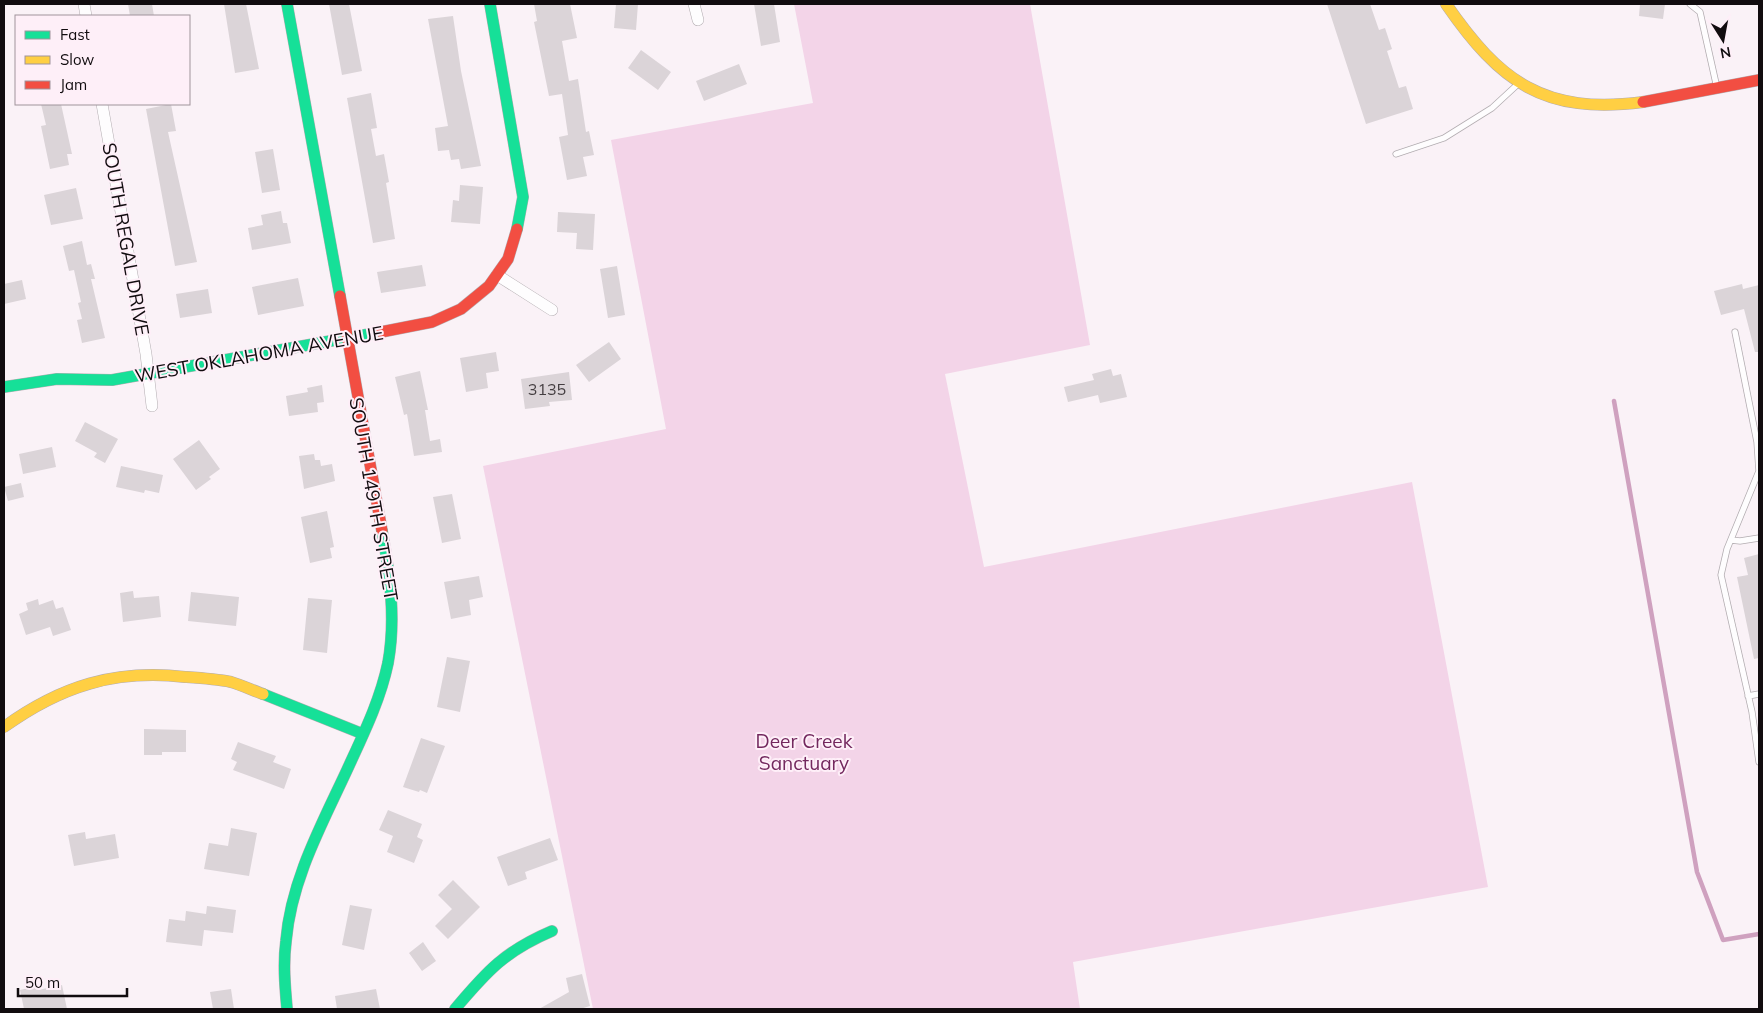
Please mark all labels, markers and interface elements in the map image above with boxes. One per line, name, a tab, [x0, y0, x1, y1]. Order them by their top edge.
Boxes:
legend	[15, 15, 190, 105]
north arrow	[1698, 15, 1748, 65]
text: Fast	[60, 25, 90, 44]
text: N	[1719, 43, 1732, 63]
text: Slow	[60, 50, 94, 69]
text: Jam	[60, 75, 87, 94]
street label: SOUTH REGAL DRIVE	[97, 141, 155, 337]
street label: WEST OKLAHOMA AVENUE	[133, 320, 385, 388]
house number: 3135	[528, 379, 566, 399]
street label: SOUTH 149TH STREET	[344, 395, 404, 603]
park label: Deer Creek Sanctuary	[756, 729, 853, 775]
scale bar	[18, 966, 126, 998]
text: 50 m	[25, 973, 60, 992]

